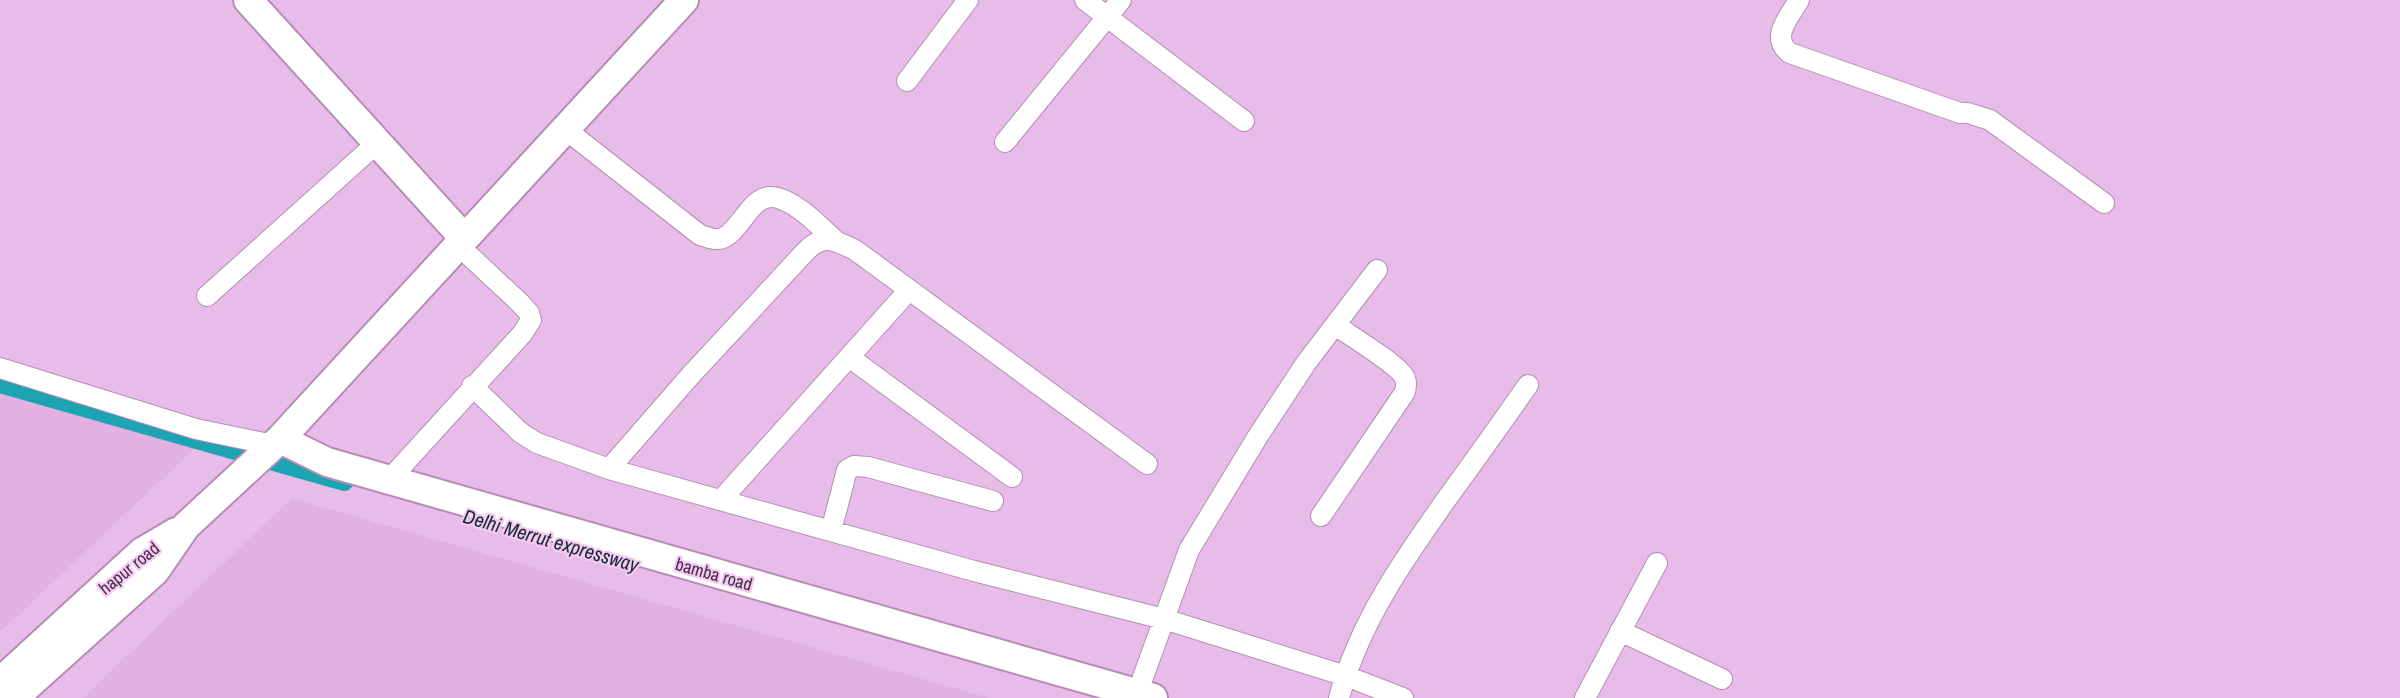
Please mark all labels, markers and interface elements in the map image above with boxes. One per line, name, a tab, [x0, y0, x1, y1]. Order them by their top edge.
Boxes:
water label: Delhi Merrut expressway	[460, 502, 643, 578]
street label: hapur road	[93, 536, 165, 600]
street label: bamba road	[673, 551, 755, 597]

